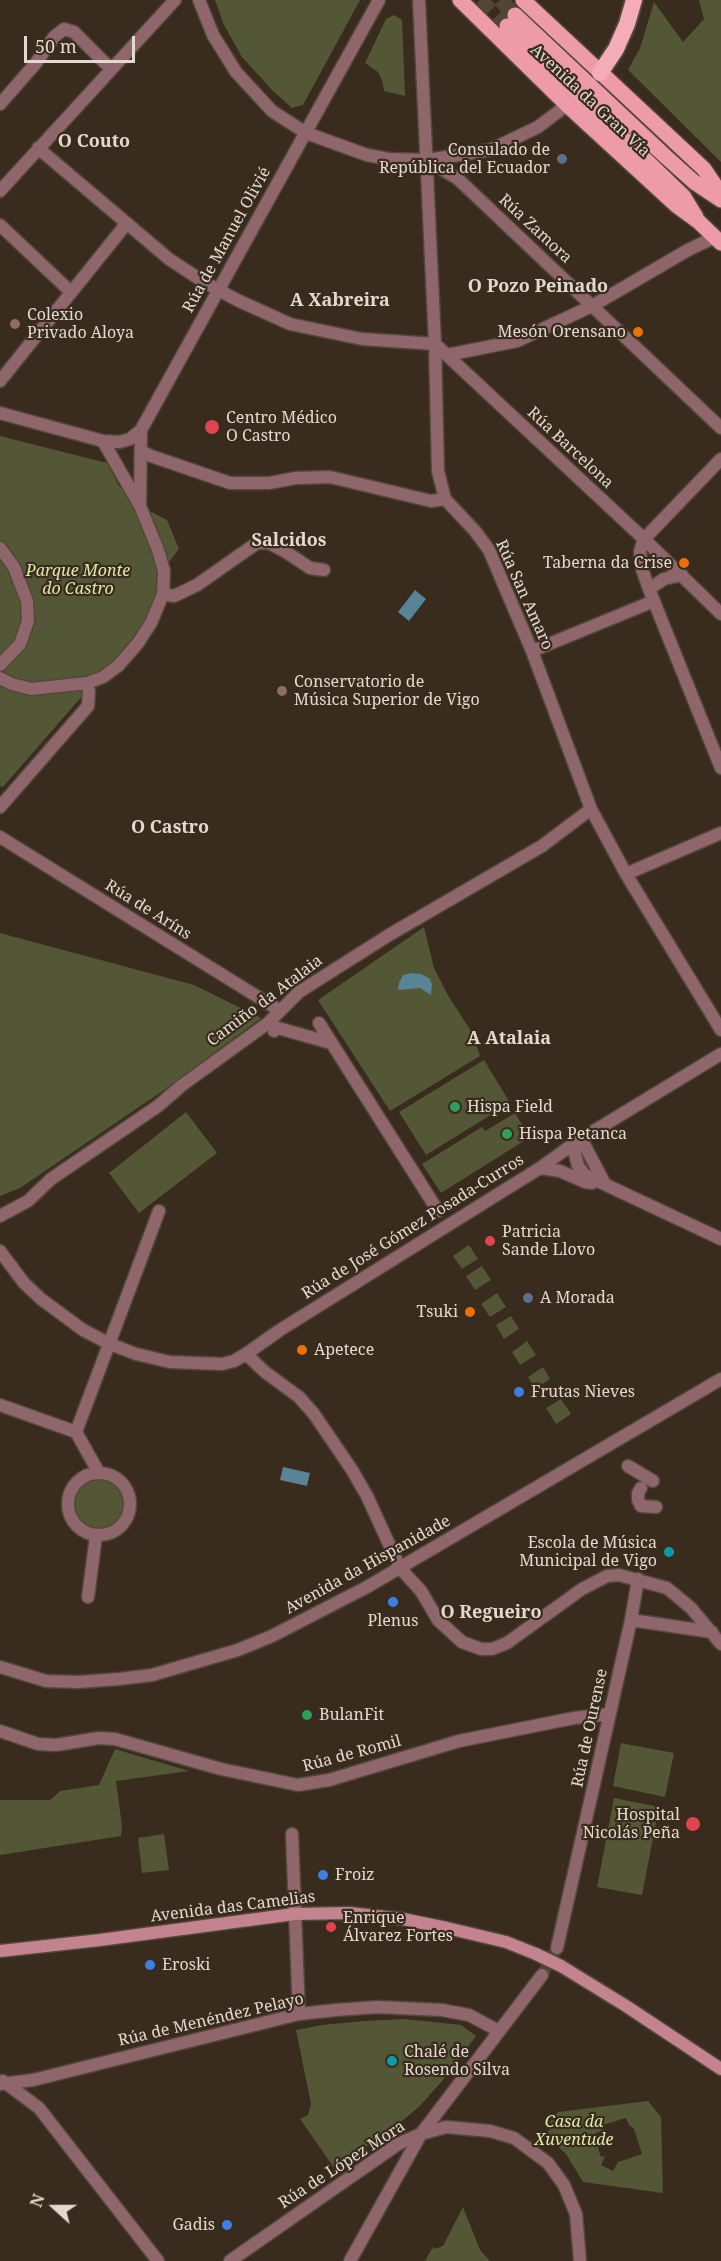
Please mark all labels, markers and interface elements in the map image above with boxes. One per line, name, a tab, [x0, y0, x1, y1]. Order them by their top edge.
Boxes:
scale bar	[27, 24, 138, 62]
text: 50 m	[35, 34, 77, 58]
street label: Avenida da Gran Vía	[526, 41, 654, 161]
district label: O Couto	[58, 131, 130, 153]
place label: Consulado de República del Ecuador	[379, 140, 550, 178]
marker: Consulado de República del Ecuador	[555, 152, 569, 166]
street label: Rúa de Manuel Olivié	[179, 164, 275, 316]
street label: Rúa Zamora	[494, 190, 576, 268]
district label: O Pozo Peinado	[468, 276, 608, 298]
district label: A Xabreira	[290, 290, 390, 312]
place label: Colexio Privado Aloya	[27, 305, 134, 343]
marker: Colexio Privado Aloya	[8, 317, 22, 331]
place label: Mesón Orensano	[497, 322, 626, 342]
marker: Mesón Orensano	[631, 325, 645, 339]
street label: Rúa Barcelona	[523, 403, 617, 493]
place label: Centro Médico O Castro	[226, 408, 337, 446]
marker: Centro Médico O Castro	[203, 418, 221, 436]
district label: Salcidos	[252, 530, 326, 552]
street label: Rúa San Amaro	[491, 537, 557, 653]
place label: Taberna da Crise	[543, 553, 672, 573]
marker: Taberna da Crise	[677, 556, 691, 570]
park label: Parque Monte do Castro	[26, 561, 130, 599]
place label: Conservatorio de Música Superior de Vigo	[294, 672, 480, 710]
marker: Conservatorio de Música Superior de Vigo	[275, 684, 289, 698]
district label: O Castro	[131, 817, 209, 839]
street label: Rúa de Aríns	[101, 876, 195, 944]
street label: Camiño da Atalaia	[203, 951, 327, 1051]
district label: A Atalaia	[467, 1028, 551, 1050]
place label: Hispa Field	[467, 1097, 553, 1117]
marker: Hispa Field	[448, 1100, 462, 1114]
place label: Hispa Petanca	[519, 1124, 627, 1144]
marker: Hispa Petanca	[500, 1127, 514, 1141]
street label: Rúa de José Gómez Posada-Curros	[298, 1150, 528, 1304]
place label: Patricia Sande Llovo	[502, 1222, 595, 1260]
marker: Patricia Sande Llovo	[483, 1234, 497, 1248]
place label: A Morada	[540, 1288, 615, 1308]
marker: A Morada	[521, 1291, 535, 1305]
place label: Tsuki	[416, 1302, 458, 1322]
marker: Tsuki	[463, 1305, 477, 1319]
place label: Apetece	[314, 1340, 374, 1360]
marker: Apetece	[295, 1343, 309, 1357]
place label: Frutas Nieves	[531, 1382, 635, 1402]
marker: Frutas Nieves	[512, 1385, 526, 1399]
street label: Avenida da Hispanidade	[282, 1511, 454, 1619]
place label: Escola de Música Municipal de Vigo	[519, 1533, 657, 1571]
marker: Escola de Música Municipal de Vigo	[662, 1545, 676, 1559]
marker: Plenus	[386, 1595, 400, 1609]
district label: O Regueiro	[440, 1602, 542, 1624]
place label: Plenus	[368, 1611, 418, 1631]
street label: Rúa de Ourense	[568, 1667, 612, 1789]
place label: BulanFit	[319, 1705, 384, 1725]
marker: BulanFit	[300, 1708, 314, 1722]
street label: Rúa de Romil	[301, 1732, 403, 1776]
place label: Hospital Nicolás Peña	[583, 1805, 680, 1843]
marker: Hospital Nicolás Peña	[684, 1815, 702, 1833]
place label: Froiz	[335, 1865, 375, 1885]
marker: Froiz	[316, 1868, 330, 1882]
street label: Avenida das Camelias	[150, 1887, 316, 1927]
place label: Enrique Álvarez Fortes	[343, 1908, 453, 1946]
marker: Enrique Álvarez Fortes	[324, 1920, 338, 1934]
place label: Eroski	[162, 1955, 210, 1975]
marker: Eroski	[143, 1958, 157, 1972]
street label: Rúa de Menéndez Pelayo	[116, 1989, 306, 2051]
place label: Chalé de Rosendo Silva	[404, 2042, 510, 2080]
marker: Chalé de Rosendo Silva	[385, 2054, 399, 2068]
park label: Casa da Xuventude	[535, 2112, 613, 2150]
street label: Rúa de López Mora	[275, 2117, 409, 2213]
north arrow	[24, 2177, 84, 2237]
text: N	[25, 2191, 50, 2210]
place label: Gadis	[172, 2215, 215, 2235]
marker: Gadis	[220, 2218, 234, 2232]

